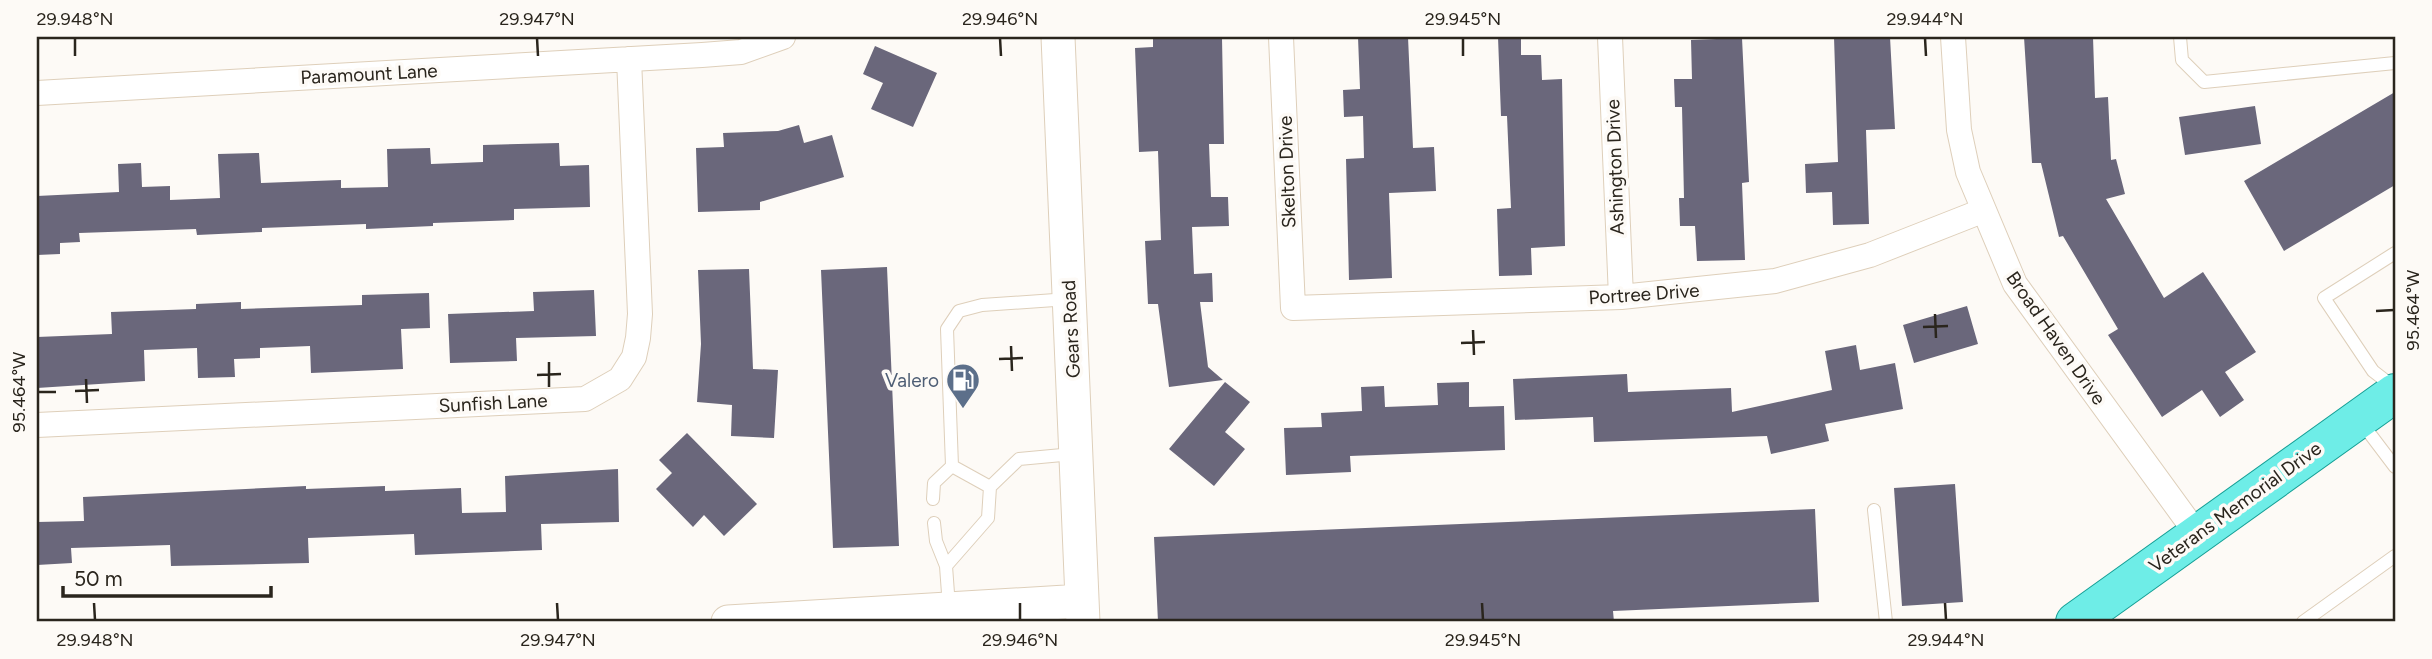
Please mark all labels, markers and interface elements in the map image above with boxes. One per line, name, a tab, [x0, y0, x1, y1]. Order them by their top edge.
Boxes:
text: 29.948°N	[37, 8, 114, 30]
text: 29.947°N	[499, 8, 575, 30]
text: 29.946°N	[962, 8, 1038, 30]
text: 29.945°N	[1425, 8, 1501, 30]
text: 29.944°N	[1886, 8, 1964, 30]
street label: Paramount Lane	[300, 59, 438, 89]
street label: Ashington Drive	[1601, 99, 1629, 235]
street label: Skelton Drive	[1274, 115, 1300, 229]
street label: Broad Haven Drive	[2001, 267, 2111, 409]
text: 95.464°W	[2402, 269, 2424, 350]
street label: Gears Road	[1057, 279, 1085, 379]
street label: Portree Drive	[1588, 279, 1700, 309]
text: 95.464°W	[8, 351, 30, 432]
fuel station icon: Valero	[944, 361, 982, 410]
place label: Valero	[885, 369, 939, 392]
street label: Sunfish Lane	[438, 389, 548, 417]
street label: Veterans Memorial Drive	[2144, 437, 2326, 577]
scale bar	[63, 554, 271, 598]
text: 50 m	[74, 566, 123, 591]
text: 29.948°N	[57, 629, 134, 651]
text: 29.947°N	[520, 629, 596, 651]
text: 29.946°N	[982, 629, 1058, 651]
text: 29.945°N	[1445, 629, 1521, 651]
text: 29.944°N	[1907, 629, 1985, 651]

